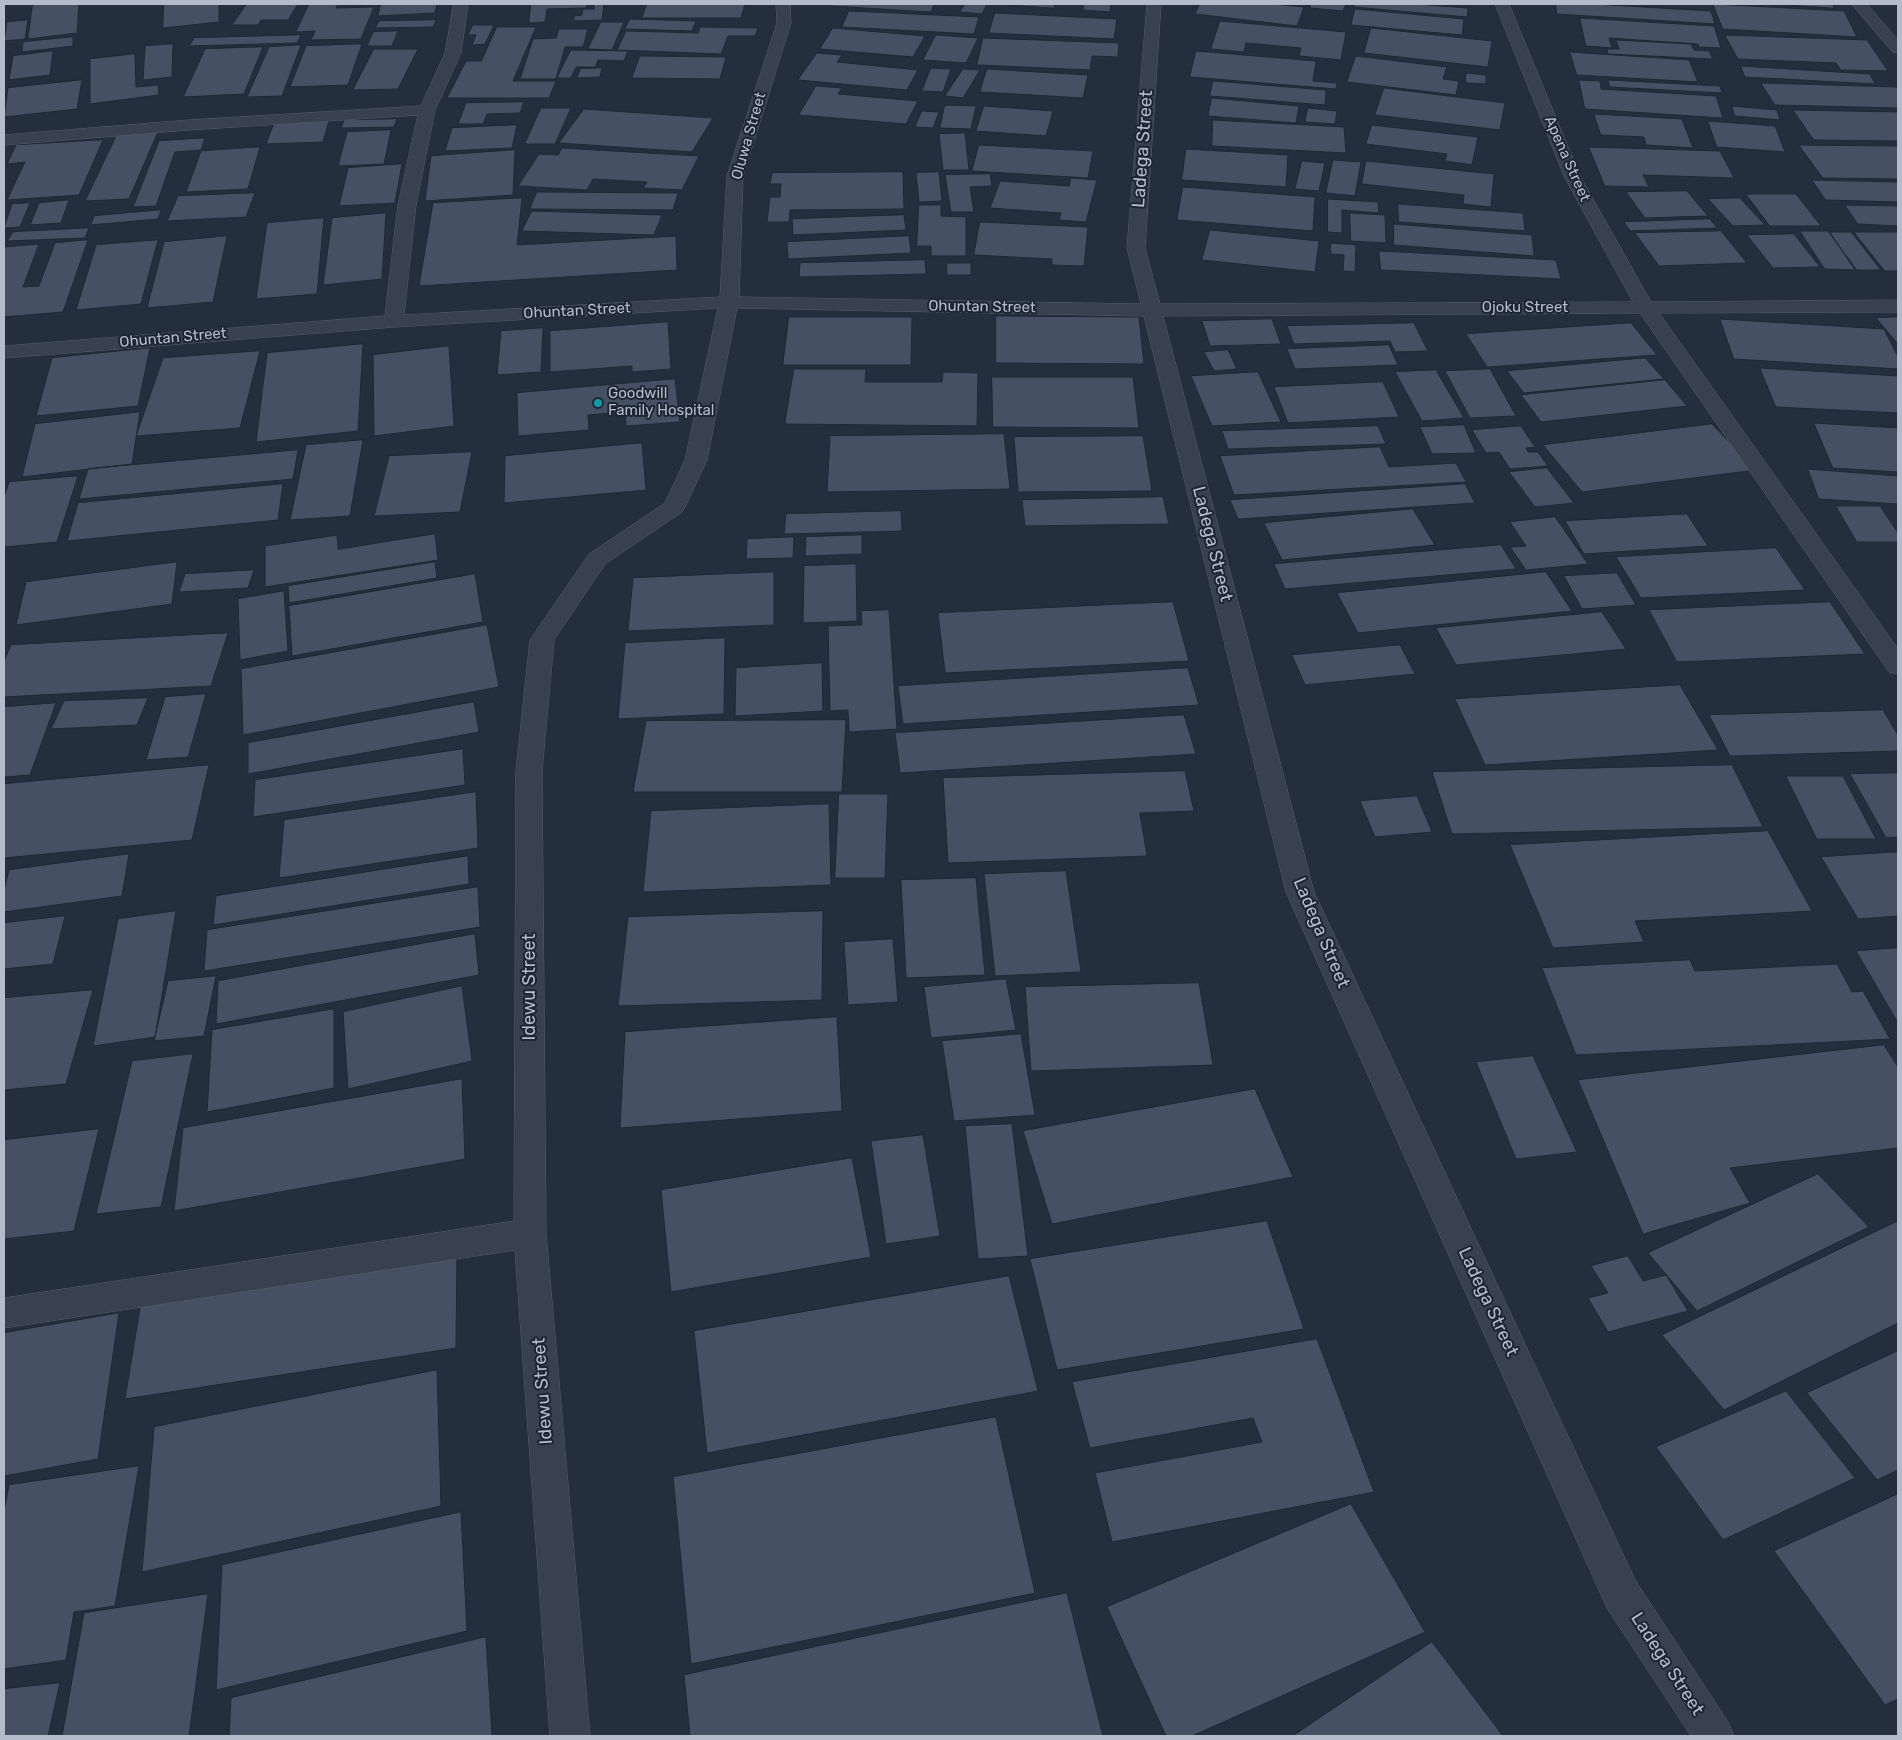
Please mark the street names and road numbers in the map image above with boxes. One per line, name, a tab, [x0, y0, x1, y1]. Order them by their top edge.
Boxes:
street label: Ladega Street	[1128, 89, 1158, 209]
street label: Oluwa Street	[728, 90, 770, 182]
street label: Apena Street	[1540, 113, 1594, 205]
street label: Ohuntan Street	[928, 297, 1036, 317]
street label: Ohuntan Street	[523, 299, 631, 323]
street label: Ojoku Street	[1482, 299, 1568, 317]
street label: Ohuntan Street	[119, 324, 227, 352]
street label: Ladega Street	[1187, 484, 1237, 604]
street label: Ladega Street	[1288, 874, 1354, 992]
street label: Idewu Street	[519, 933, 541, 1041]
street label: Ladega Street	[1453, 1244, 1523, 1360]
street label: Idewu Street	[528, 1337, 558, 1445]
street label: Ladega Street	[1626, 1609, 1708, 1719]

